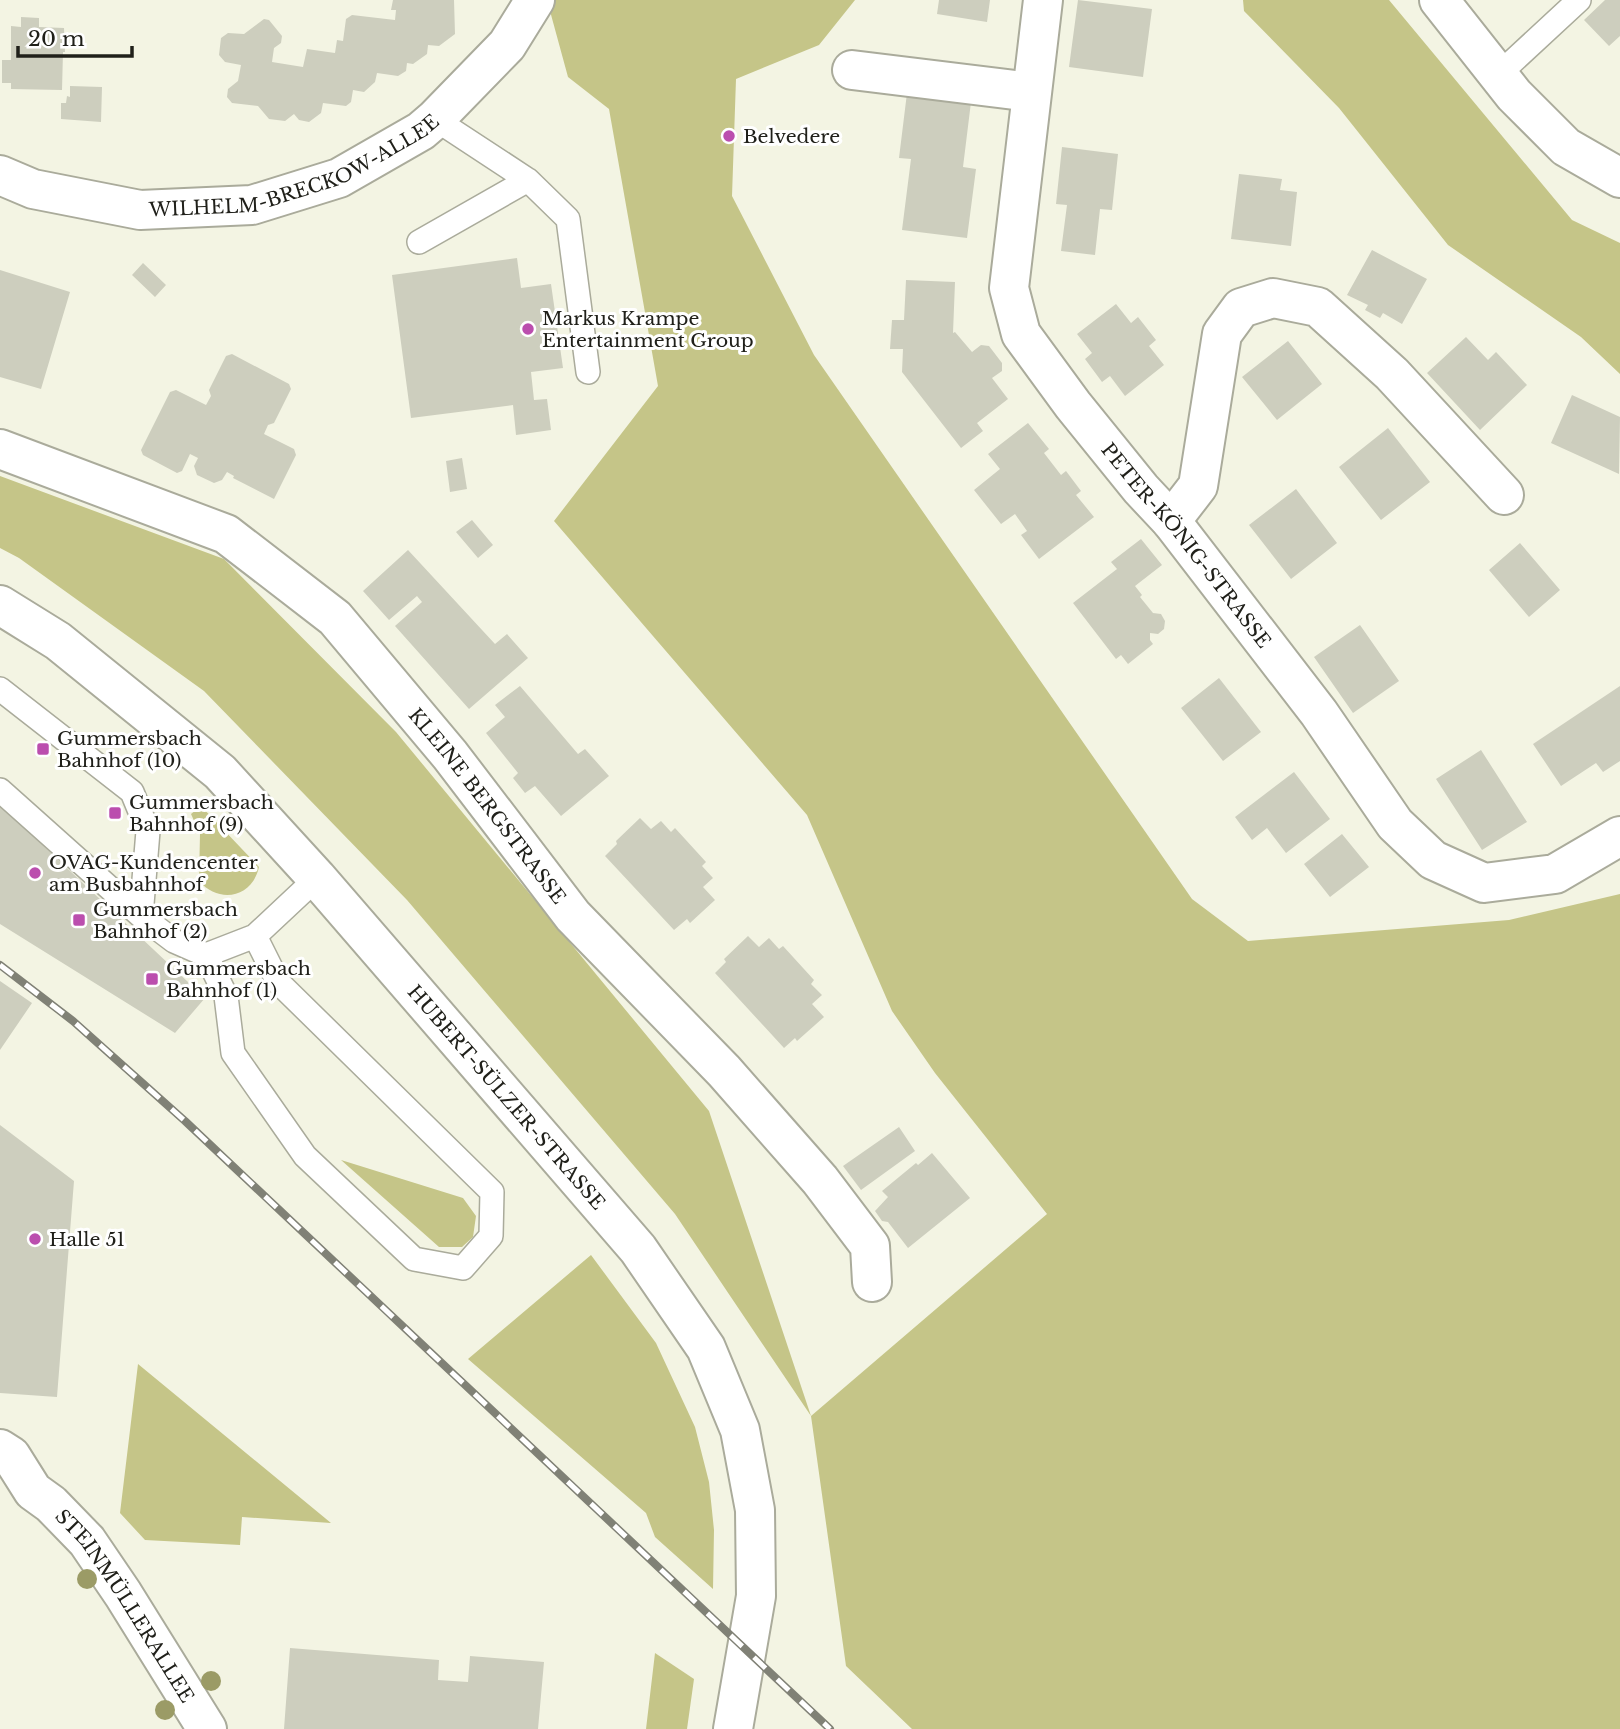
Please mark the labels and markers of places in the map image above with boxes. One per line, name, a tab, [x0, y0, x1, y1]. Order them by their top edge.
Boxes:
place label: Belvedere	[743, 125, 840, 148]
marker: Belvedere	[721, 128, 737, 144]
place label: Markus Krampe Entertainment Group	[542, 307, 754, 352]
marker: Markus Krampe Entertainment Group	[520, 321, 536, 337]
place label: Gummersbach Bahnhof (10)	[57, 727, 202, 772]
marker: Gummersbach Bahnhof (10)	[35, 741, 51, 757]
place label: Gummersbach Bahnhof (9)	[129, 791, 274, 836]
marker: Gummersbach Bahnhof (9)	[107, 805, 123, 821]
place label: OVAG-Kundencenter am Busbahnhof	[49, 851, 258, 896]
marker: OVAG-Kundencenter am Busbahnhof	[27, 865, 43, 881]
place label: Gummersbach Bahnhof (2)	[93, 898, 238, 943]
marker: Gummersbach Bahnhof (2)	[71, 912, 87, 928]
place label: Gummersbach Bahnhof (1)	[166, 957, 311, 1002]
marker: Gummersbach Bahnhof (1)	[144, 971, 160, 987]
place label: Halle 51	[49, 1228, 125, 1251]
marker: Halle 51	[27, 1231, 43, 1247]

